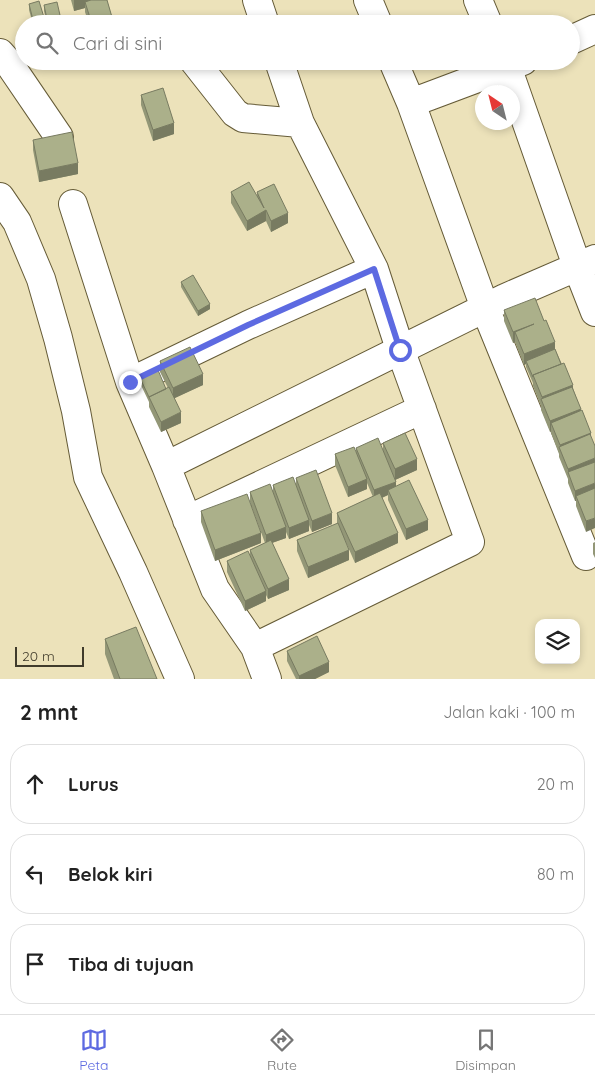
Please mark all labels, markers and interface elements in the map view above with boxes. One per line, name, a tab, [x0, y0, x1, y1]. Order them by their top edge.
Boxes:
search box	[15, 15, 580, 70]
icon: search	[33, 29, 61, 57]
text: Cari di sini	[73, 31, 162, 55]
north arrow	[475, 85, 520, 130]
route start	[389, 339, 412, 362]
route end	[119, 371, 142, 394]
map controls	[535, 619, 580, 664]
button: layers	[535, 619, 580, 664]
scale bar	[15, 644, 84, 667]
text: 20 m	[22, 647, 55, 665]
text: 2 mnt	[20, 699, 78, 725]
text: Jalan kaki · 100 m	[443, 702, 575, 722]
icon: ahead	[21, 770, 49, 798]
text: Lurus	[68, 772, 118, 796]
text: 20 m	[537, 774, 574, 794]
icon: left	[21, 860, 49, 888]
text: Belok kiri	[68, 862, 153, 886]
text: 80 m	[537, 864, 574, 884]
icon: arrive	[21, 950, 49, 978]
text: Tiba di tujuan	[68, 952, 194, 976]
tab: Peta	[79, 1026, 109, 1074]
tab: Rute	[267, 1026, 297, 1074]
tab: Disimpan	[455, 1026, 516, 1074]

